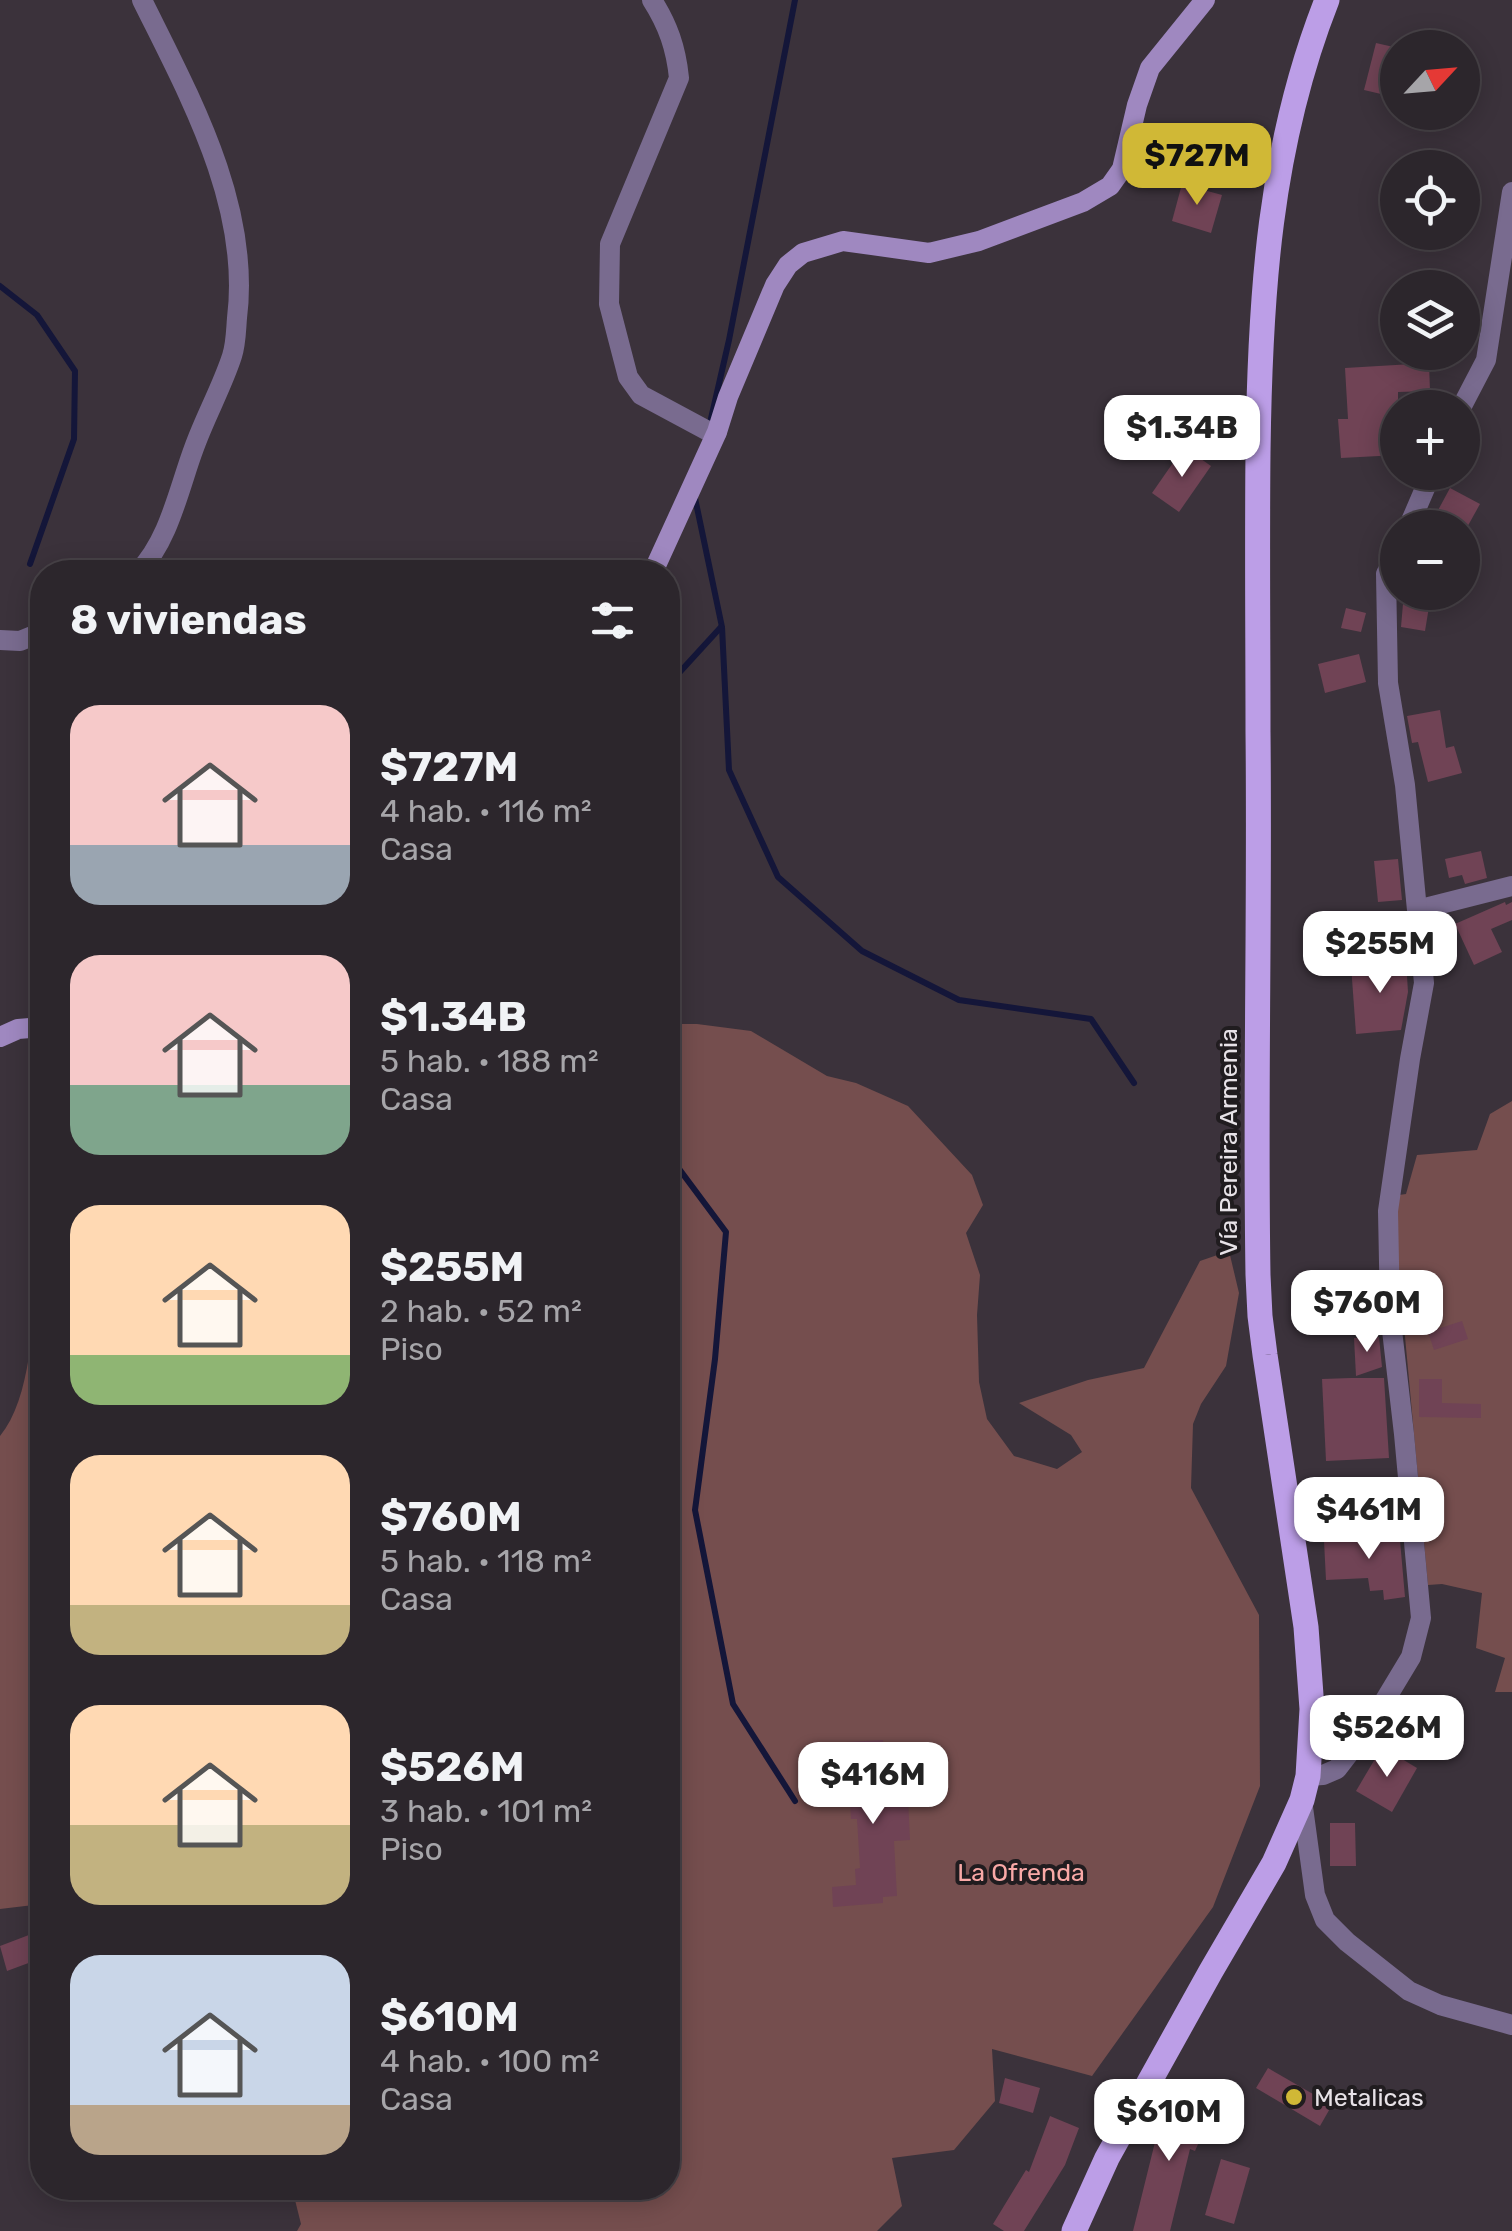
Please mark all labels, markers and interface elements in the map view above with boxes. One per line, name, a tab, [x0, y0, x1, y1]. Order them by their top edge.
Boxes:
north arrow	[1380, 30, 1480, 130]
map controls	[1380, 30, 1480, 610]
pin: $727M	[1127, 123, 1267, 208]
text: $727M	[1144, 136, 1250, 174]
button: locate	[1380, 150, 1480, 250]
button: layers	[1380, 270, 1480, 370]
button: +	[1380, 390, 1480, 490]
pin: $1.34B	[1101, 395, 1263, 480]
text: $1.34B	[1126, 408, 1238, 446]
button: −	[1380, 510, 1480, 610]
icon: filters	[585, 593, 640, 648]
text: 8 viviendas	[70, 595, 307, 645]
text: $727M	[380, 742, 518, 792]
icon: home	[150, 745, 270, 865]
text: 4 hab. · 116 m²	[380, 792, 592, 830]
text: Casa	[380, 830, 453, 868]
pin: $255M	[1310, 911, 1450, 996]
text: $255M	[1325, 924, 1435, 962]
text: $1.34B	[380, 992, 527, 1042]
icon: home	[150, 995, 270, 1115]
street label: Vía Pereira Armenia	[1214, 1028, 1243, 1256]
text: 5 hab. · 188 m²	[380, 1042, 599, 1080]
text: Casa	[380, 1080, 453, 1118]
text: $255M	[380, 1242, 524, 1292]
icon: home	[150, 1245, 270, 1365]
pin: $760M	[1297, 1270, 1437, 1355]
text: $760M	[1313, 1283, 1421, 1321]
text: 2 hab. · 52 m²	[380, 1292, 582, 1330]
text: Piso	[380, 1330, 443, 1368]
pin: $461M	[1299, 1477, 1439, 1562]
text: $461M	[1316, 1490, 1422, 1528]
text: $760M	[380, 1492, 522, 1542]
icon: home	[150, 1495, 270, 1615]
text: 5 hab. · 118 m²	[380, 1542, 592, 1580]
text: Casa	[380, 1580, 453, 1618]
pin: $526M	[1317, 1695, 1457, 1780]
text: $526M	[1332, 1708, 1442, 1746]
text: $526M	[380, 1742, 525, 1792]
pin: $416M	[803, 1742, 943, 1827]
icon: home	[150, 1745, 270, 1865]
text: $416M	[820, 1755, 926, 1793]
text: 3 hab. · 101 m²	[380, 1792, 592, 1830]
text: Piso	[380, 1830, 443, 1868]
park label: La Ofrenda	[957, 1858, 1085, 1887]
text: $610M	[380, 1992, 519, 2042]
icon: home	[150, 1995, 270, 2115]
text: 4 hab. · 100 m²	[380, 2042, 599, 2080]
pin: $610M	[1099, 2079, 1239, 2164]
text: Casa	[380, 2080, 453, 2118]
place label: Metalicas	[1314, 2083, 1424, 2112]
marker: Metalicas	[1283, 2086, 1305, 2108]
text: $610M	[1116, 2092, 1222, 2130]

